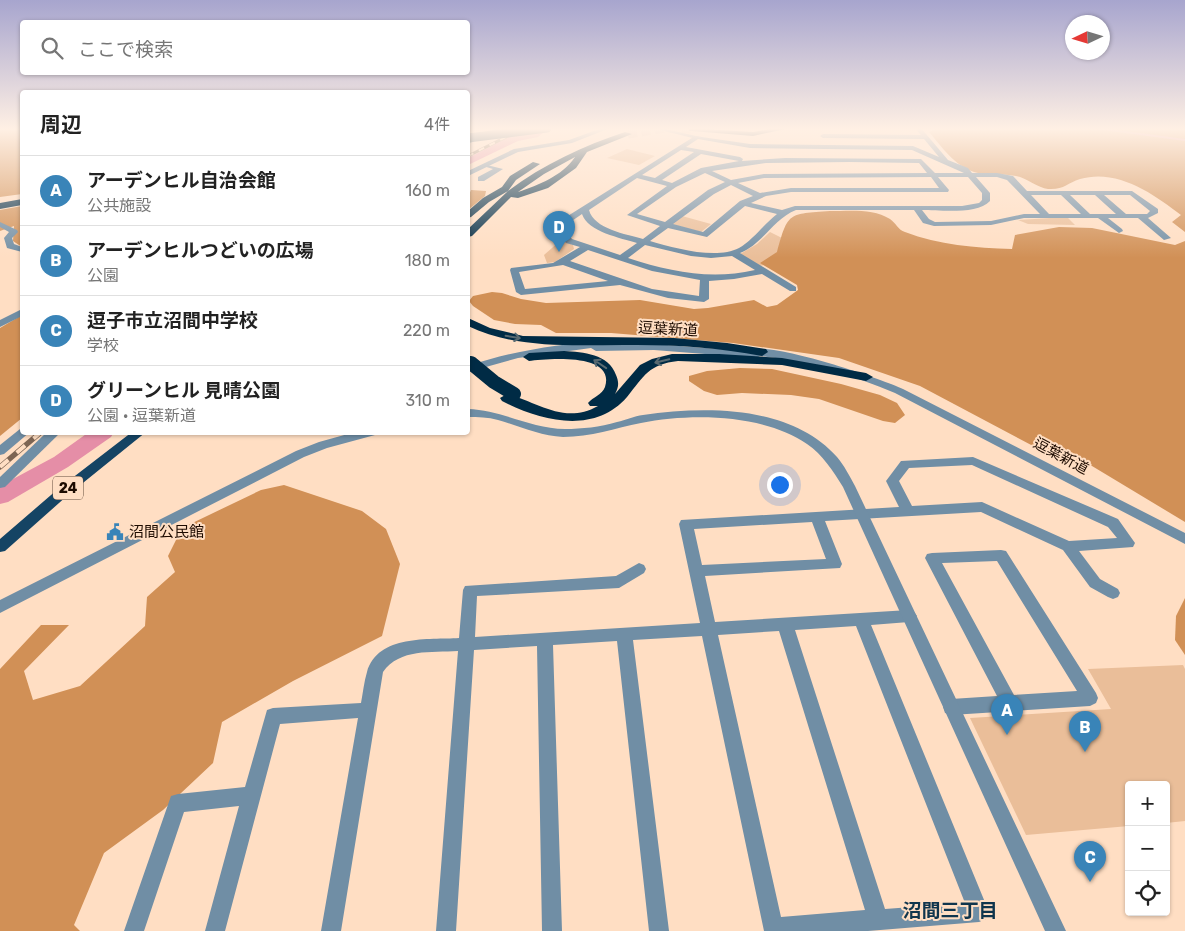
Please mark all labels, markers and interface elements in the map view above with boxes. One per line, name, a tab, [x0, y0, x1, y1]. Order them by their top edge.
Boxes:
north arrow	[1065, 15, 1110, 60]
search box	[20, 20, 470, 75]
icon: search	[38, 34, 66, 62]
text: ここで検索	[78, 38, 173, 61]
text: 周辺	[40, 112, 82, 137]
text: 4件	[424, 115, 450, 134]
text: アーデンヒル自治会館	[87, 169, 276, 192]
text: A	[50, 181, 62, 200]
text: 160 m	[405, 181, 450, 200]
text: 公共施設	[87, 196, 151, 215]
pin: D	[543, 211, 575, 252]
text: アーデンヒルつどいの広場	[87, 239, 314, 262]
text: B	[50, 251, 62, 270]
text: 180 m	[405, 251, 450, 270]
text: 公園	[87, 266, 119, 285]
text: 逗子市立沼間中学校	[87, 309, 258, 332]
street label: 逗葉新道	[638, 318, 698, 340]
text: C	[50, 321, 62, 340]
text: 220 m	[403, 321, 450, 340]
one-way arrow	[505, 333, 521, 343]
text: 学校	[87, 336, 119, 355]
one-way arrow	[654, 357, 670, 366]
one-way arrow	[593, 359, 607, 369]
text: グリーンヒル 見晴公園	[87, 379, 280, 402]
text: D	[50, 391, 62, 410]
text: 310 m	[406, 391, 450, 410]
text: 公園 · 逗葉新道	[87, 406, 196, 425]
street label: 逗葉新道	[1030, 434, 1092, 478]
your location	[767, 472, 793, 498]
road number: 24	[53, 476, 83, 499]
public building icon: 沼間公民館	[105, 522, 125, 542]
place label: 沼間公民館	[129, 523, 204, 541]
pin: A	[991, 694, 1023, 735]
pin: B	[1069, 711, 1101, 752]
map controls	[1125, 781, 1170, 916]
button: +	[1125, 781, 1170, 826]
button: −	[1125, 826, 1170, 871]
pin: C	[1074, 841, 1106, 882]
button: locate	[1125, 871, 1170, 916]
district label: 沼間三丁目	[902, 899, 998, 922]

